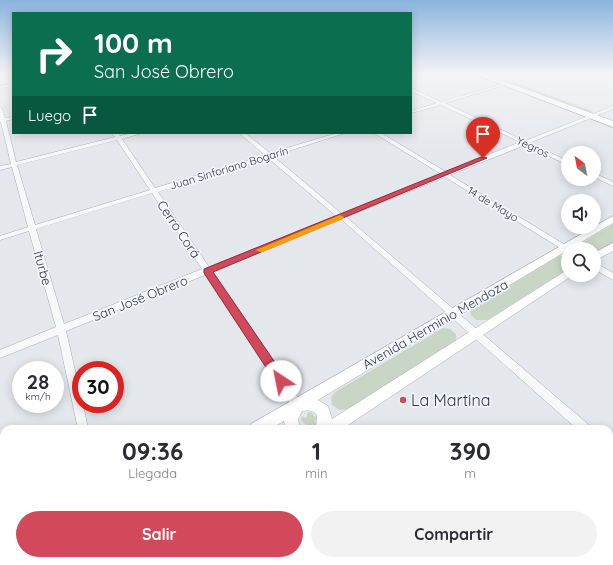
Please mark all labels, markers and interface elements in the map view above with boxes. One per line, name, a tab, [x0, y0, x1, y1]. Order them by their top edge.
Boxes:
text: 100 m	[94, 25, 173, 60]
icon: right	[28, 28, 80, 80]
text: San José Obrero	[94, 60, 234, 83]
icon: arrive	[79, 104, 101, 126]
text: Luego	[28, 106, 71, 125]
pin	[466, 117, 500, 158]
icon: arrive	[472, 123, 494, 145]
street label: Yegros	[514, 133, 552, 161]
street label: Juan Sinforiano Bogarín	[168, 143, 290, 193]
north arrow	[561, 146, 601, 186]
map controls	[561, 146, 601, 282]
street label: 14 de Mayo	[465, 183, 521, 225]
button: sound	[561, 194, 601, 234]
street label: Cerro Corá	[154, 197, 204, 261]
button: search	[561, 242, 601, 282]
street label: Iturbe	[30, 249, 56, 287]
street label: San José Obrero	[90, 272, 190, 324]
street label: Avenida Herminio Mendoza	[359, 276, 511, 372]
position arrow	[260, 360, 302, 402]
speed limit sign: 30	[72, 361, 124, 413]
text: 28	[27, 369, 49, 394]
text: km/h	[25, 390, 51, 403]
place label: La Martina	[411, 390, 490, 410]
marker: La Martina	[398, 395, 408, 405]
text: 09:36	[122, 436, 183, 466]
text: 1	[312, 436, 321, 466]
text: 390	[450, 436, 491, 466]
text: Llegada	[128, 465, 177, 481]
text: min	[305, 465, 327, 481]
text: m	[464, 465, 476, 481]
button: Salir	[16, 511, 303, 557]
button: Compartir	[311, 511, 597, 557]

